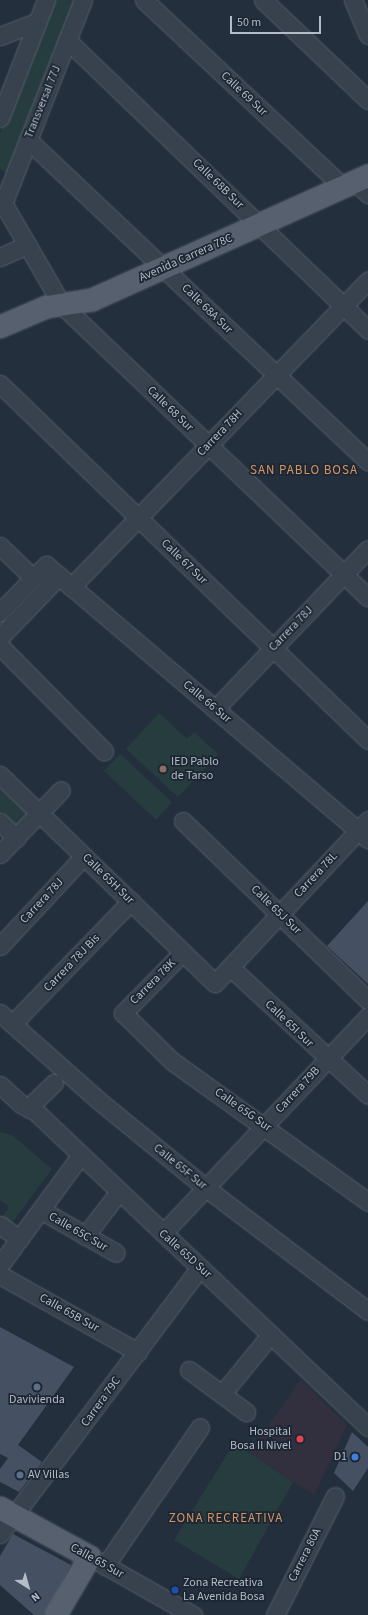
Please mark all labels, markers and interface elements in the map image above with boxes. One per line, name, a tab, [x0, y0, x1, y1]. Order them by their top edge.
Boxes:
scale bar	[232, 8, 323, 34]
text: 50 m	[237, 14, 261, 31]
street label: Transversal 77J	[22, 63, 64, 141]
street label: Calle 69 Sur	[218, 69, 270, 119]
street label: Calle 68B Sur	[189, 156, 247, 212]
street label: Avenida Carrera 78C	[137, 231, 235, 285]
street label: Calle 68A Sur	[179, 281, 235, 337]
street label: Calle 68 Sur	[144, 383, 196, 435]
street label: Carrera 78H	[194, 407, 246, 459]
district label: SAN PABLO BOSA	[250, 462, 358, 478]
street label: Calle 67 Sur	[158, 536, 210, 588]
street label: Carrera 78J	[266, 603, 316, 655]
street label: Calle 66 Sur	[180, 678, 234, 726]
place label: IED Pablo de Tarso	[171, 755, 219, 783]
marker: IED Pablo de Tarso	[158, 764, 168, 774]
street label: Carrera 78L	[291, 849, 341, 901]
street label: Calle 65H Sur	[79, 851, 137, 907]
street label: Carrera 78J	[17, 875, 67, 927]
street label: Calle 65J Sur	[248, 882, 304, 938]
street label: Carrera 78J Bis	[41, 931, 103, 995]
street label: Carrera 78K	[127, 956, 179, 1008]
street label: Calle 65I Sur	[262, 997, 316, 1051]
street label: Carrera 79B	[273, 1064, 323, 1116]
street label: Calle 65G Sur	[212, 1085, 274, 1135]
street label: Calle 65F Sur	[150, 1141, 210, 1193]
street label: Calle 65C Sur	[46, 1209, 110, 1255]
street label: Calle 65D Sur	[156, 1227, 214, 1281]
street label: Calle 65B Sur	[37, 1291, 101, 1335]
street label: Carrera 79C	[78, 1374, 124, 1430]
marker: Davivienda	[32, 1382, 42, 1392]
place label: Davivienda	[9, 1393, 65, 1407]
place label: Hospital Bosa Il Nivel	[230, 1425, 291, 1453]
marker: Hospital Bosa Il Nivel	[294, 1433, 306, 1445]
place label: D1	[334, 1450, 347, 1464]
marker: D1	[350, 1452, 360, 1462]
place label: AV Villas	[28, 1468, 69, 1482]
marker: AV Villas	[15, 1470, 25, 1480]
district label: ZONA RECREATIVA	[169, 1510, 283, 1526]
street label: Carrera 80A	[285, 1526, 325, 1584]
street label: Calle 65 Sur	[68, 1540, 126, 1582]
north arrow	[8, 1567, 48, 1607]
place label: Zona Recreativa La Avenida Bosa	[183, 1576, 264, 1604]
marker: Zona Recreativa La Avenida Bosa	[170, 1585, 180, 1595]
text: N	[28, 1589, 43, 1605]

